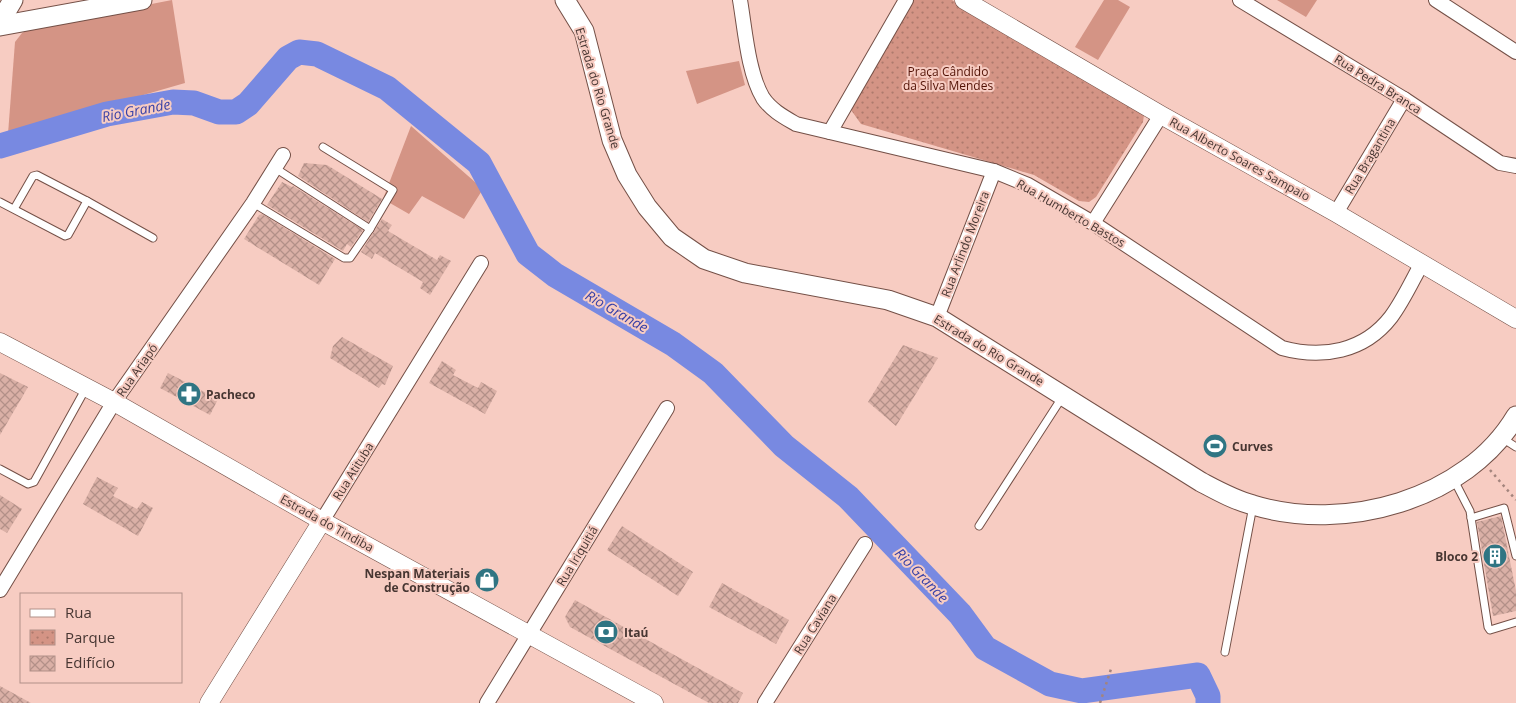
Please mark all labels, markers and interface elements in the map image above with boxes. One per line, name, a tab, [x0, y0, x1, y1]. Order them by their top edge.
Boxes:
street label: Estrada do Rio Grande	[572, 25, 625, 151]
street label: Rua Pedra Branca	[1331, 50, 1425, 118]
park label: Praça Cândido da Silva Mendes	[903, 63, 993, 94]
water label: Rio Grande	[100, 94, 172, 126]
street label: Rua Alberto Soares Sampaio	[1167, 113, 1313, 205]
street label: Rua Bragantina	[1341, 115, 1399, 197]
street label: Rua Humberto Bastos	[1014, 175, 1129, 251]
street label: Rua Arlindo Moreira	[937, 188, 993, 300]
water label: Rio Grande	[582, 285, 652, 337]
street label: Estrada do Rio Grande	[931, 310, 1047, 390]
street label: Rua Ariapó	[112, 340, 162, 400]
pharmacy icon: Pacheco	[176, 381, 202, 407]
place label: Pacheco	[206, 386, 256, 403]
sports icon: Curves	[1202, 433, 1228, 459]
place label: Curves	[1232, 438, 1273, 455]
street label: Rua Atituba	[329, 439, 377, 503]
street label: Estrada do Tindiba	[277, 490, 377, 556]
street label: Rua Iriquitiá	[552, 523, 602, 589]
building icon: Bloco 2	[1482, 543, 1508, 569]
water label: Rio Grande	[891, 544, 953, 606]
place label: Bloco 2	[1435, 548, 1478, 565]
place label: Nespan Materiais de Construção	[364, 565, 470, 596]
shop icon: Nespan Materiais de Construção	[474, 567, 500, 593]
street label: Rua Caviana	[790, 590, 840, 658]
legend	[20, 593, 182, 683]
text: Rua	[65, 602, 92, 622]
bank icon: Itaú	[593, 619, 619, 645]
place label: Itaú	[624, 624, 648, 641]
text: Parque	[65, 627, 115, 647]
text: Edifício	[65, 652, 115, 672]

